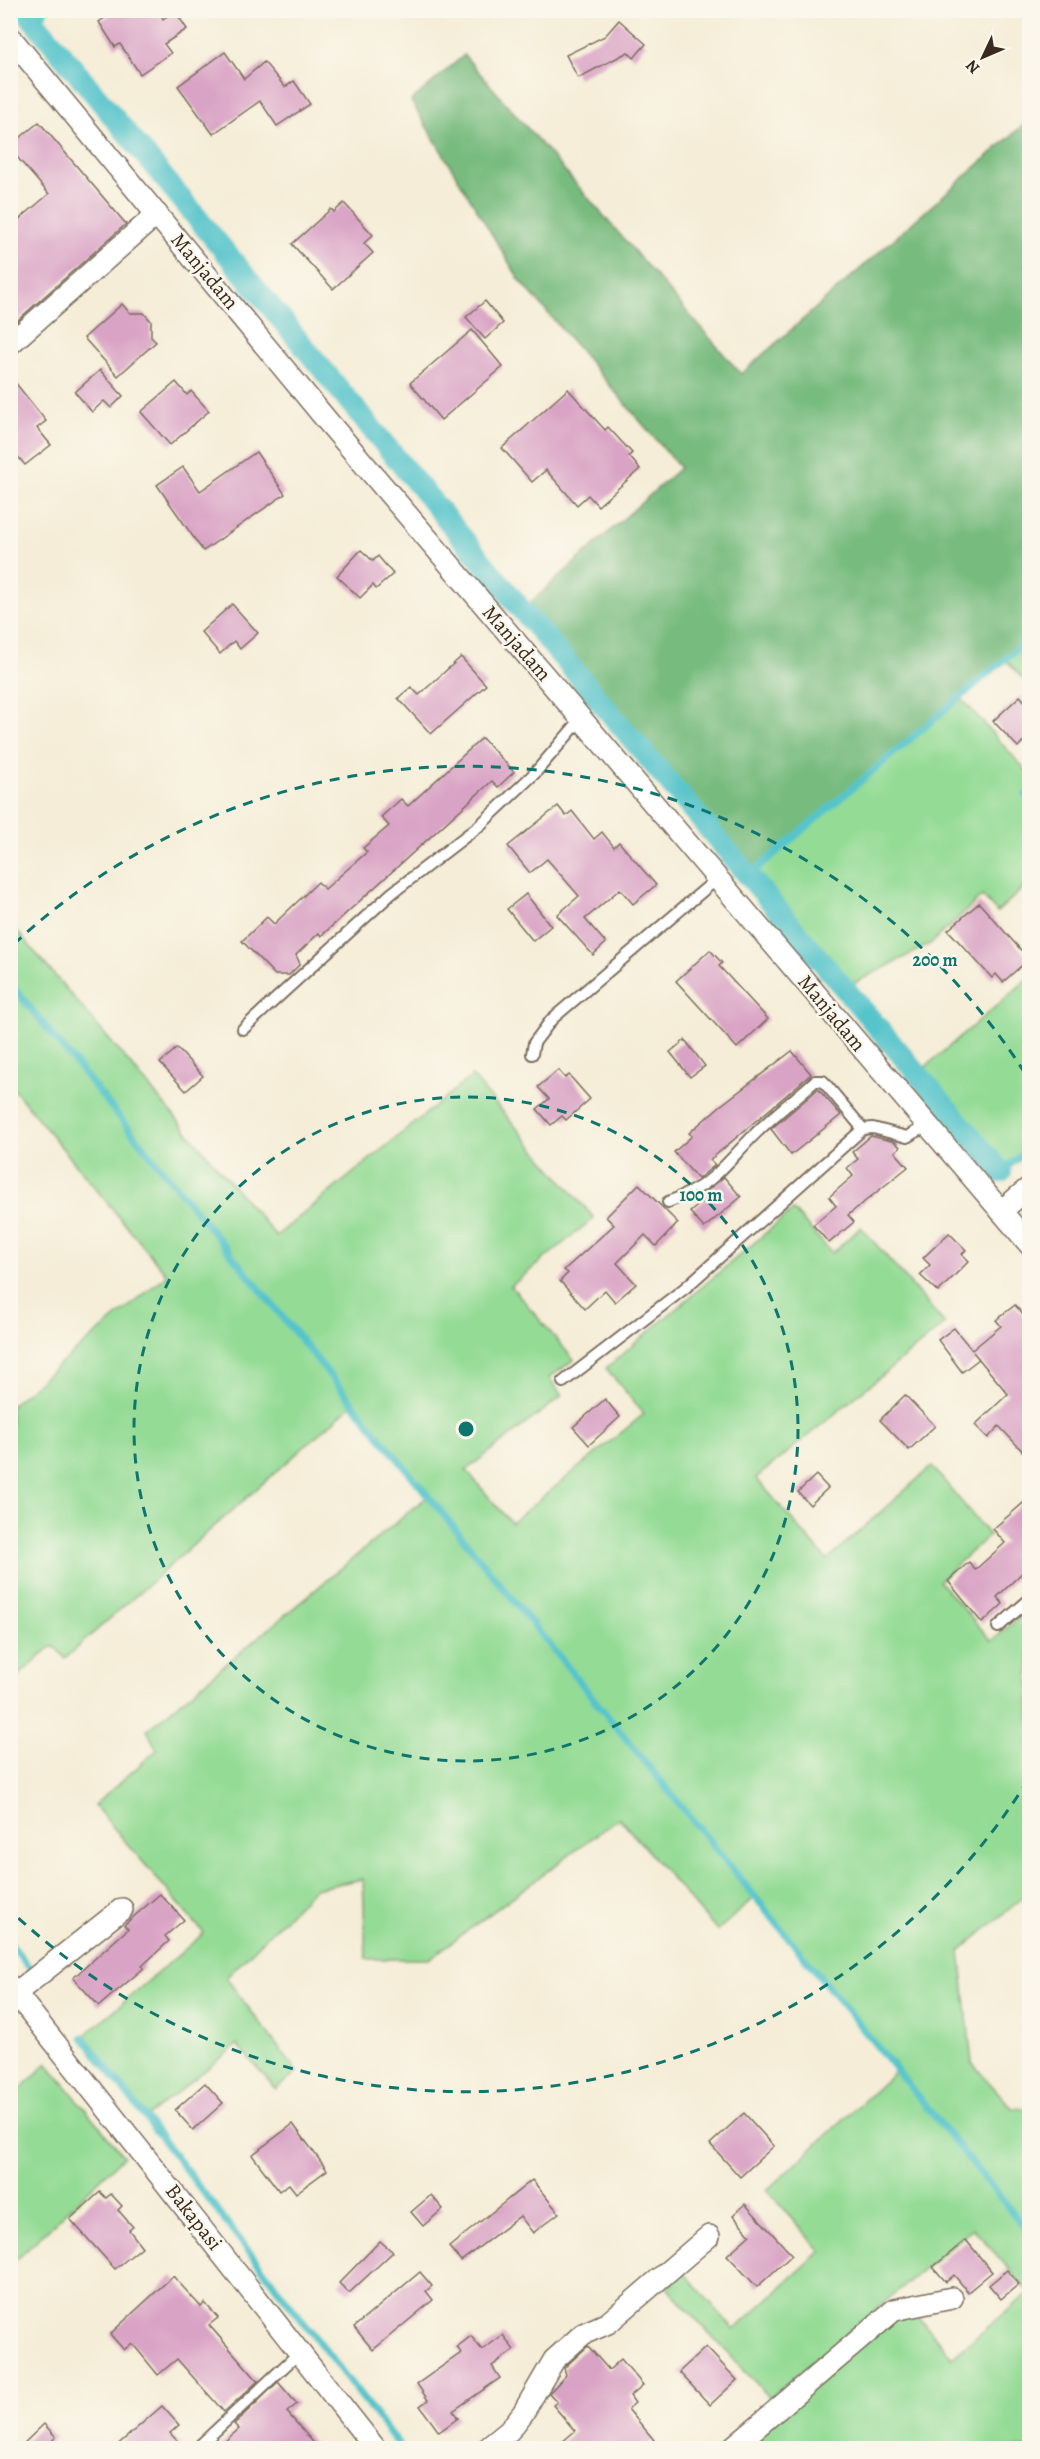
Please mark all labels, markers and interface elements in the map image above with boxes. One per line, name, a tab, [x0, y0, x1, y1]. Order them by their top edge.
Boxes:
north arrow	[953, 27, 1013, 87]
text: N	[961, 55, 985, 79]
street label: Manjadam	[165, 227, 245, 315]
street label: Manjadam	[476, 599, 558, 687]
text: 200 m	[912, 948, 958, 972]
street label: Manjadam	[792, 969, 872, 1057]
text: 100 m	[680, 1183, 722, 1207]
centre of rings	[456, 1419, 476, 1439]
street label: Bakapasi	[159, 2178, 229, 2256]

